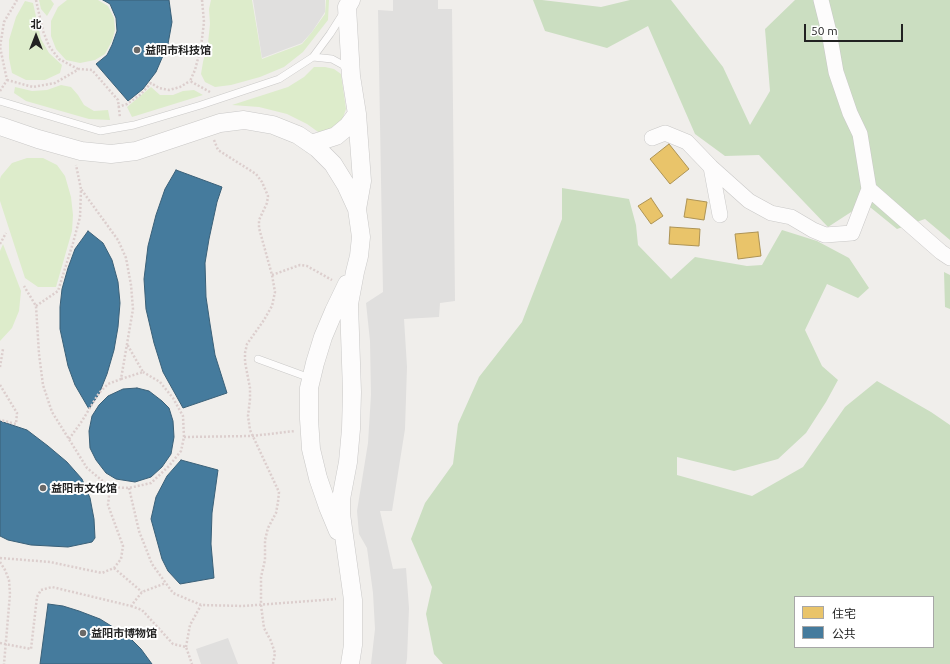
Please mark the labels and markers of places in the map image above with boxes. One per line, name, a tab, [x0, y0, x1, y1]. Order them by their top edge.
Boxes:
place label: 益阳市科技馆	[145, 43, 211, 57]
marker: 益阳市科技馆	[132, 45, 142, 55]
place label: 益阳市文化馆	[51, 481, 117, 495]
marker: 益阳市文化馆	[38, 483, 48, 493]
place label: 益阳市博物馆	[91, 626, 157, 640]
marker: 益阳市博物馆	[78, 628, 88, 638]

